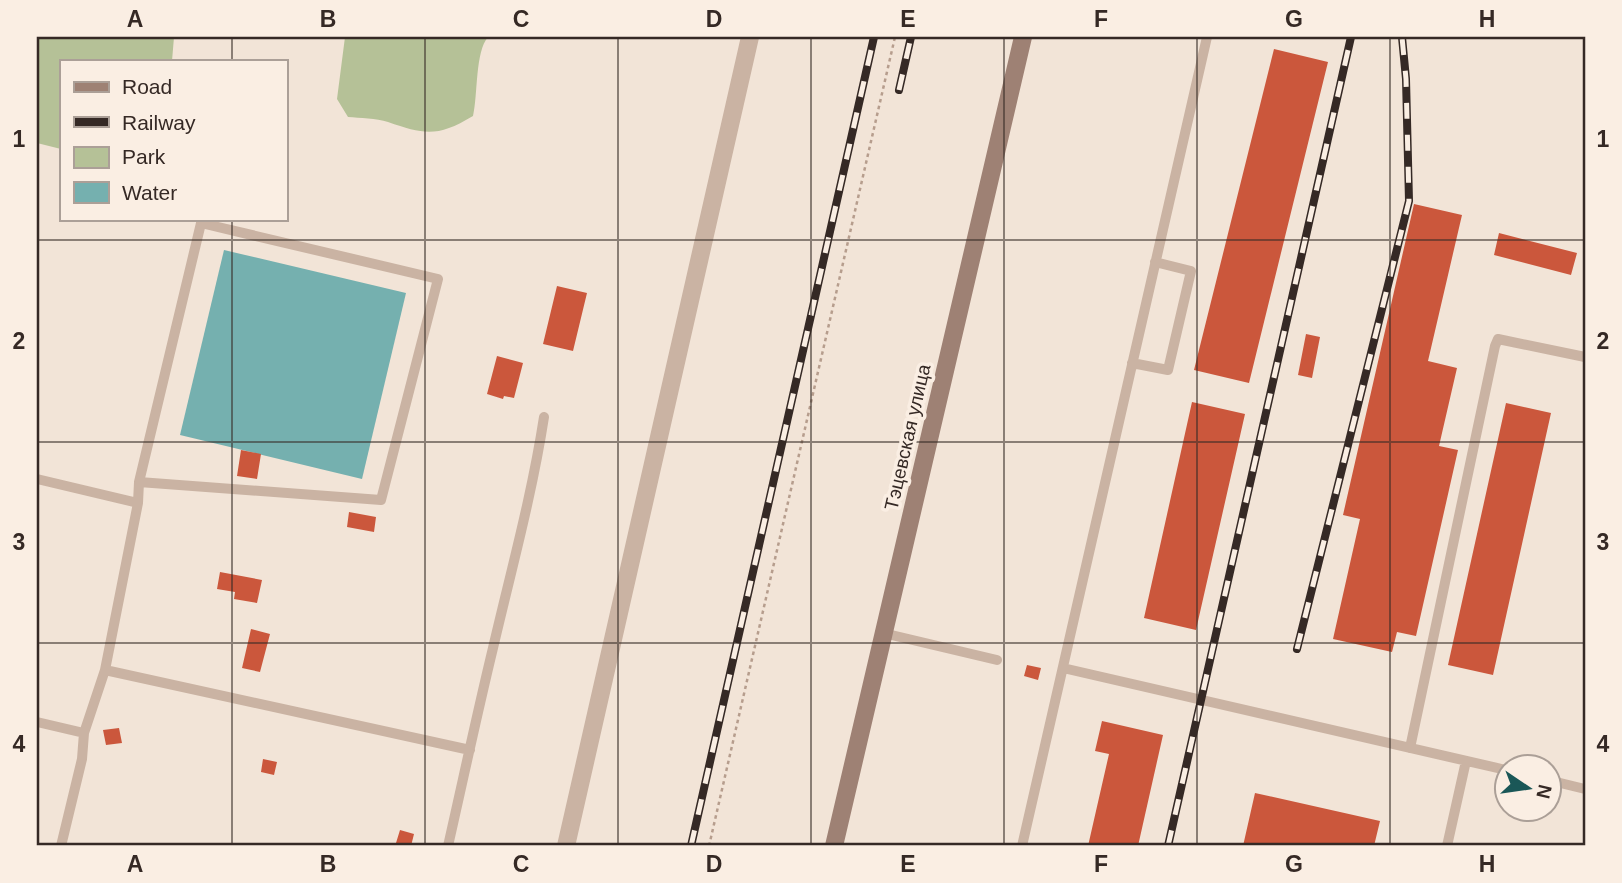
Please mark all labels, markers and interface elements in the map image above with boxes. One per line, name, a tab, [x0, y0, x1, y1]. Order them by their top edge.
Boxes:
text: A	[127, 6, 143, 32]
text: B	[320, 6, 336, 32]
text: C	[513, 6, 529, 32]
text: D	[706, 6, 722, 32]
text: E	[900, 6, 916, 32]
text: F	[1094, 6, 1108, 32]
text: G	[1285, 6, 1303, 32]
text: H	[1479, 6, 1495, 32]
legend	[60, 60, 287, 220]
text: Road	[122, 75, 172, 98]
text: Railway	[122, 111, 196, 134]
text: 1	[13, 126, 26, 152]
text: 1	[1597, 126, 1610, 152]
text: Park	[122, 145, 166, 168]
text: Water	[122, 181, 177, 204]
text: 2	[13, 328, 25, 354]
text: 2	[1597, 328, 1609, 354]
street label: Тэцевская улица	[880, 362, 935, 512]
text: 3	[13, 529, 25, 555]
text: 3	[1597, 529, 1609, 555]
text: 4	[13, 731, 26, 757]
text: 4	[1597, 731, 1610, 757]
north arrow	[1492, 754, 1562, 824]
text: N	[1532, 783, 1556, 801]
text: A	[127, 851, 143, 877]
text: B	[320, 851, 336, 877]
text: C	[513, 851, 529, 877]
text: D	[706, 851, 722, 877]
text: E	[900, 851, 916, 877]
text: F	[1094, 851, 1108, 877]
text: G	[1285, 851, 1303, 877]
text: H	[1479, 851, 1495, 877]

